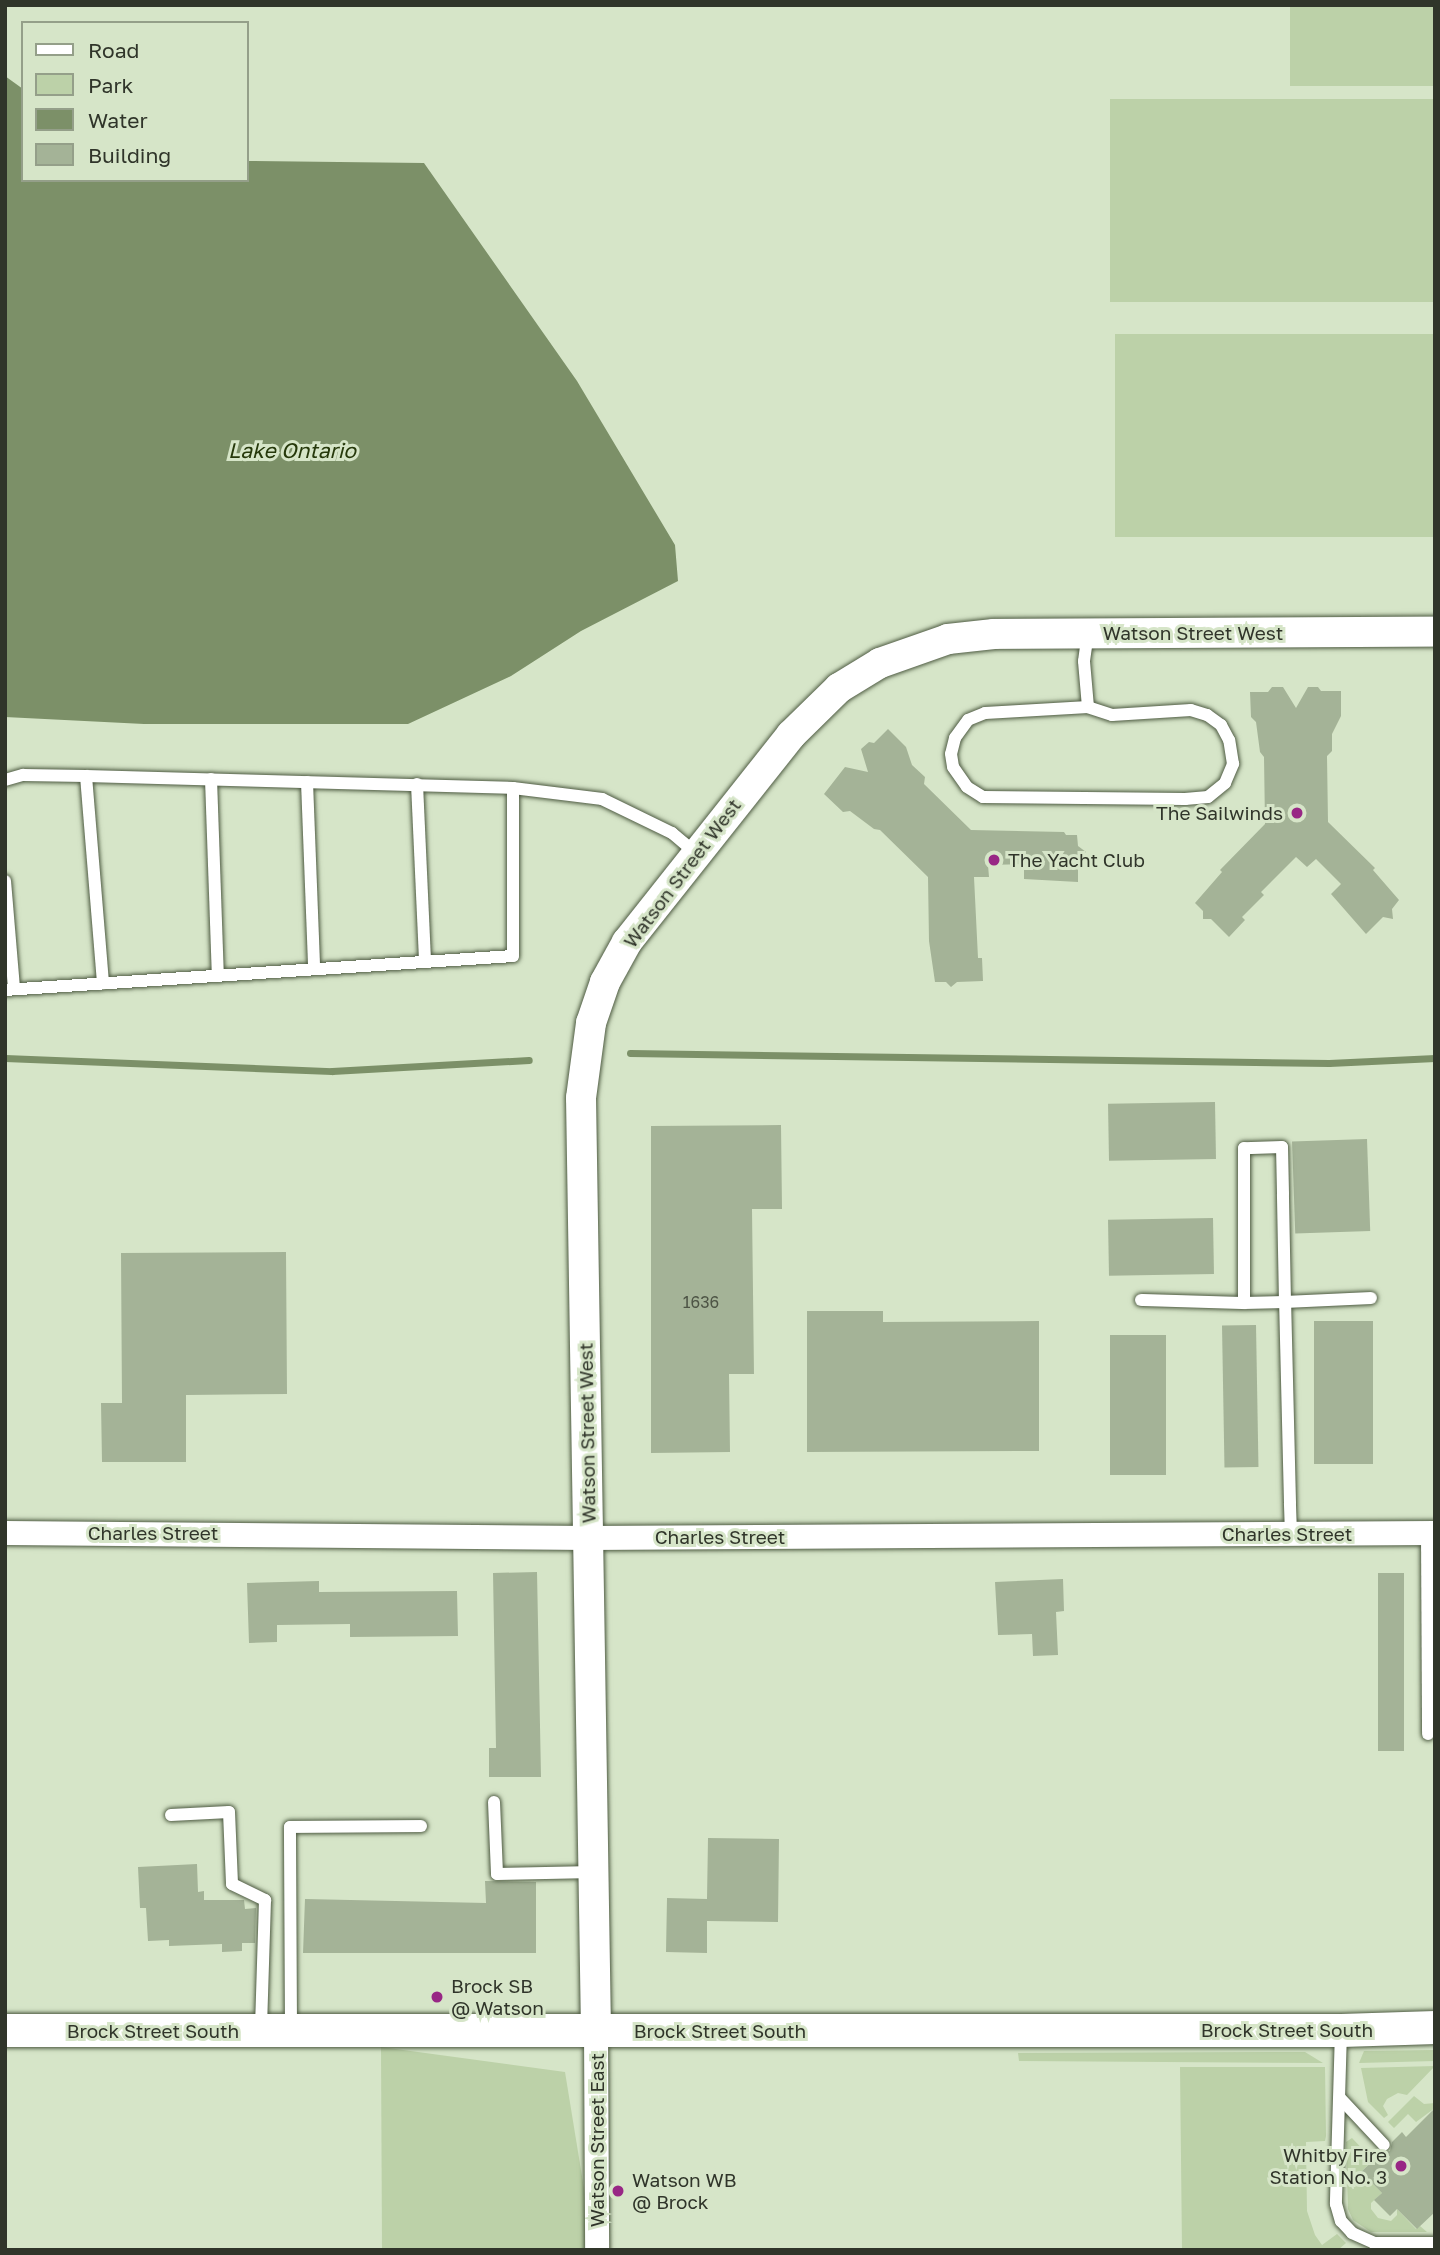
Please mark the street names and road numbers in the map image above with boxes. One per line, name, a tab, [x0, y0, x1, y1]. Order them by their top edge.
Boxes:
street label: Watson Street West	[1103, 622, 1283, 644]
street label: Watson Street West	[619, 794, 745, 952]
street label: Watson Street West	[574, 1342, 600, 1524]
street label: Charles Street	[88, 1522, 218, 1544]
street label: Charles Street	[1222, 1523, 1352, 1545]
street label: Charles Street	[655, 1526, 785, 1548]
street label: Brock Street South	[1201, 2019, 1373, 2041]
street label: Brock Street South	[67, 2020, 239, 2042]
street label: Brock Street South	[634, 2020, 806, 2042]
street label: Watson Street East	[586, 2053, 608, 2227]

